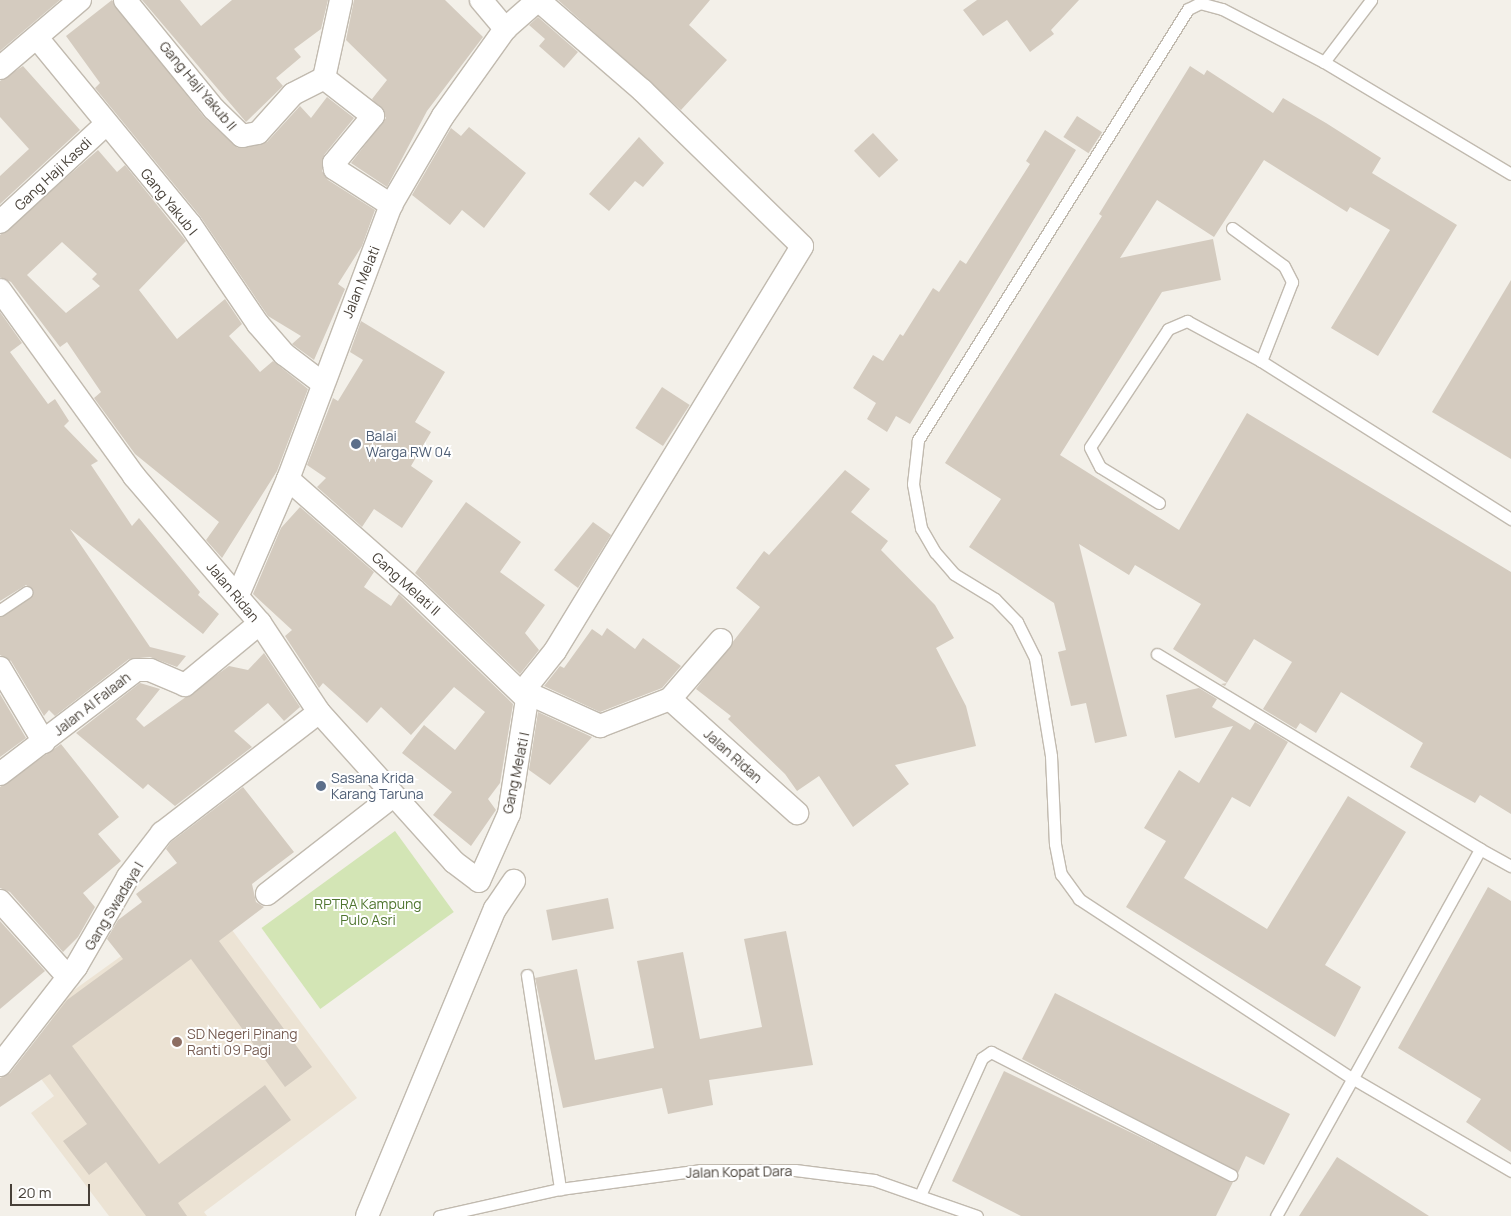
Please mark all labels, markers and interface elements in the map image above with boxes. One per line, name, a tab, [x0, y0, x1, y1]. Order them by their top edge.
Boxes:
street label: Gang Haji Yakub II	[156, 38, 240, 134]
street label: Gang Haji Kasdi	[11, 134, 95, 214]
street label: Gang Yakub I	[137, 165, 201, 239]
street label: Jalan Melati	[339, 243, 383, 321]
place label: Balai Warga RW 04	[366, 428, 451, 461]
marker: Balai Warga RW 04	[350, 438, 362, 450]
street label: Gang Melati II	[368, 549, 444, 619]
street label: Jalan Ridan	[203, 559, 263, 625]
street label: Jalan Al Falaah	[50, 669, 134, 739]
street label: Jalan Ridan	[700, 725, 766, 787]
street label: Gang Melati I	[499, 731, 533, 815]
place label: Sasana Krida Karang Taruna	[331, 770, 424, 802]
marker: Sasana Krida Karang Taruna	[315, 780, 327, 792]
street label: Gang Swadaya I	[81, 859, 147, 953]
park label: RPTRA Kampung Pulo Asri	[314, 896, 422, 929]
place label: SD Negeri Pinang Ranti 09 Pagi	[187, 1026, 298, 1058]
marker: SD Negeri Pinang Ranti 09 Pagi	[171, 1036, 183, 1048]
street label: Jalan Kopat Dara	[686, 1163, 792, 1181]
scale bar	[12, 1174, 92, 1206]
text: 20 m	[18, 1182, 51, 1203]

